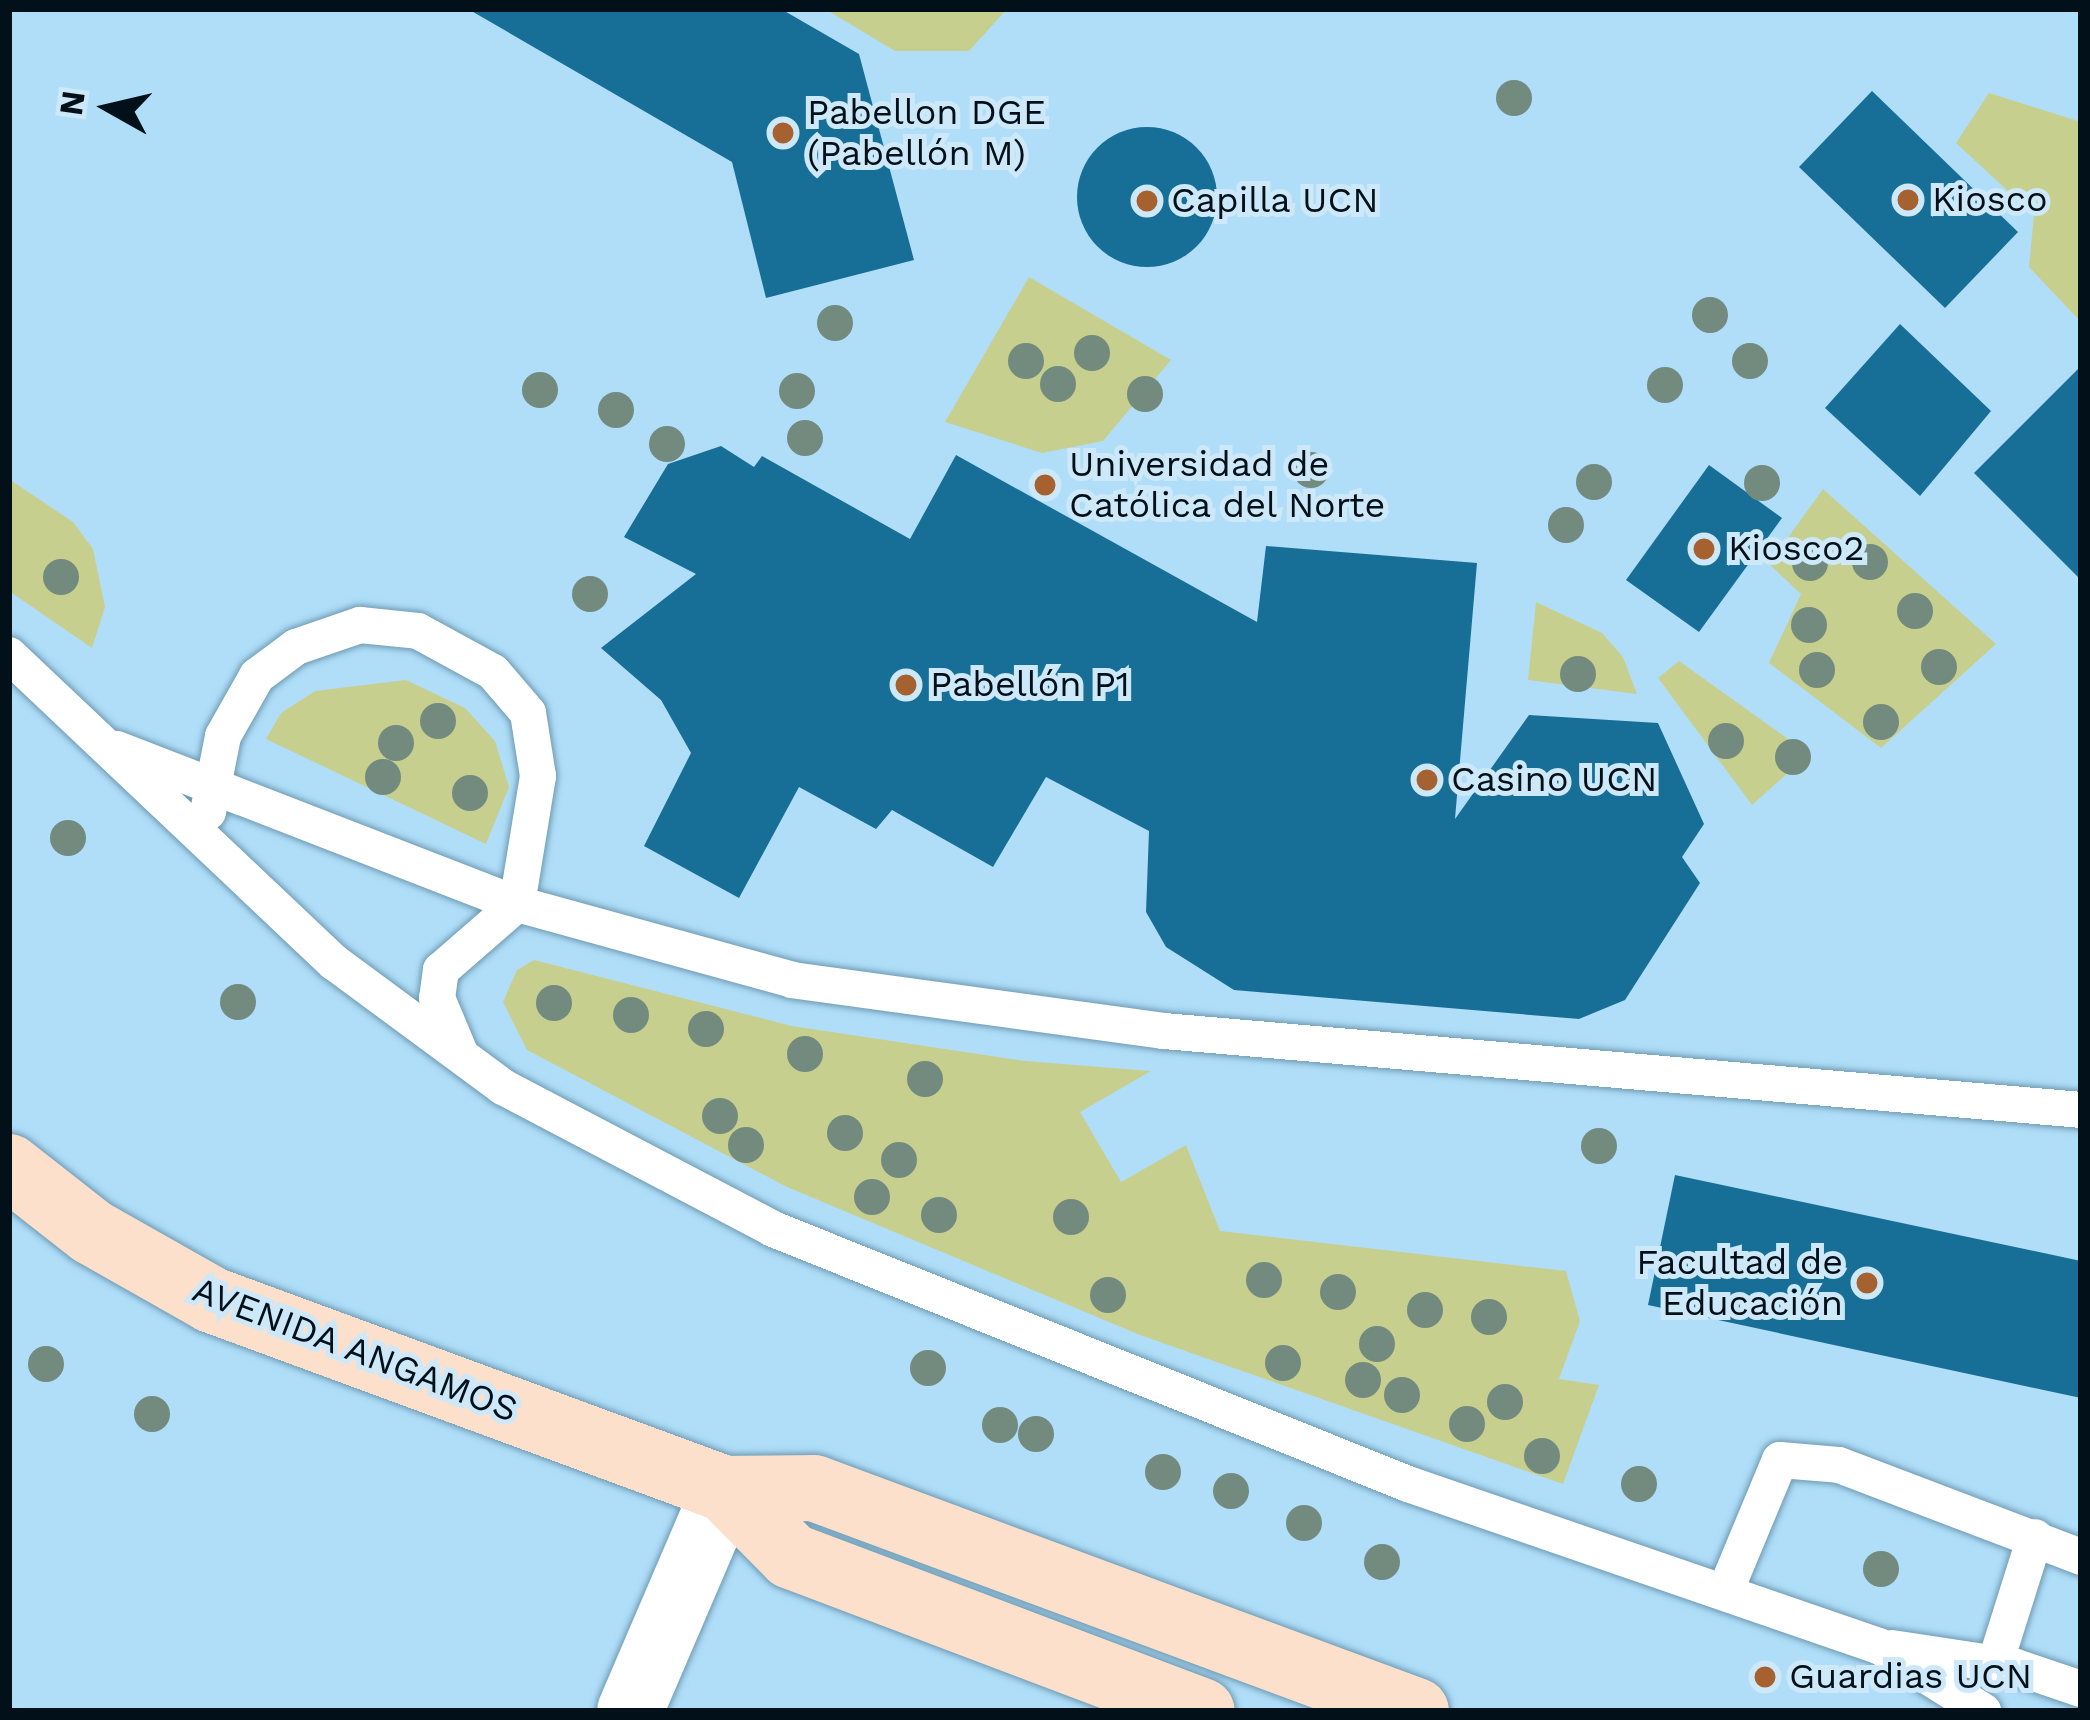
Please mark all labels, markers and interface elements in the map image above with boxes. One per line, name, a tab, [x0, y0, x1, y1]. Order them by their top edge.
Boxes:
north arrow	[48, 48, 168, 168]
text: N	[51, 88, 93, 118]
place label: Pabellon DGE (Pabellón M)	[807, 90, 1046, 175]
marker: Pabellon DGE (Pabellón M)	[770, 120, 796, 146]
place label: Kiosco	[1932, 178, 2048, 222]
place label: Capilla UCN	[1171, 179, 1380, 223]
marker: Kiosco	[1895, 187, 1921, 213]
marker: Capilla UCN	[1134, 188, 1160, 214]
place label: Universidad de Católica del Norte	[1069, 442, 1387, 527]
marker: Universidad de Católica del Norte	[1032, 472, 1058, 498]
place label: Kiosco2	[1728, 527, 1865, 571]
marker: Kiosco2	[1691, 536, 1717, 562]
place label: Pabellón P1	[930, 663, 1130, 707]
marker: Pabellón P1	[893, 672, 919, 698]
place label: Casino UCN	[1451, 758, 1657, 802]
marker: Casino UCN	[1414, 767, 1440, 793]
place label: Facultad de Educación	[1636, 1240, 1843, 1325]
street label: AVENIDA ANGAMOS	[185, 1268, 525, 1432]
marker: Facultad de Educación	[1854, 1270, 1880, 1296]
place label: Guardias UCN	[1789, 1655, 2032, 1699]
marker: Guardias UCN	[1752, 1664, 1778, 1690]

